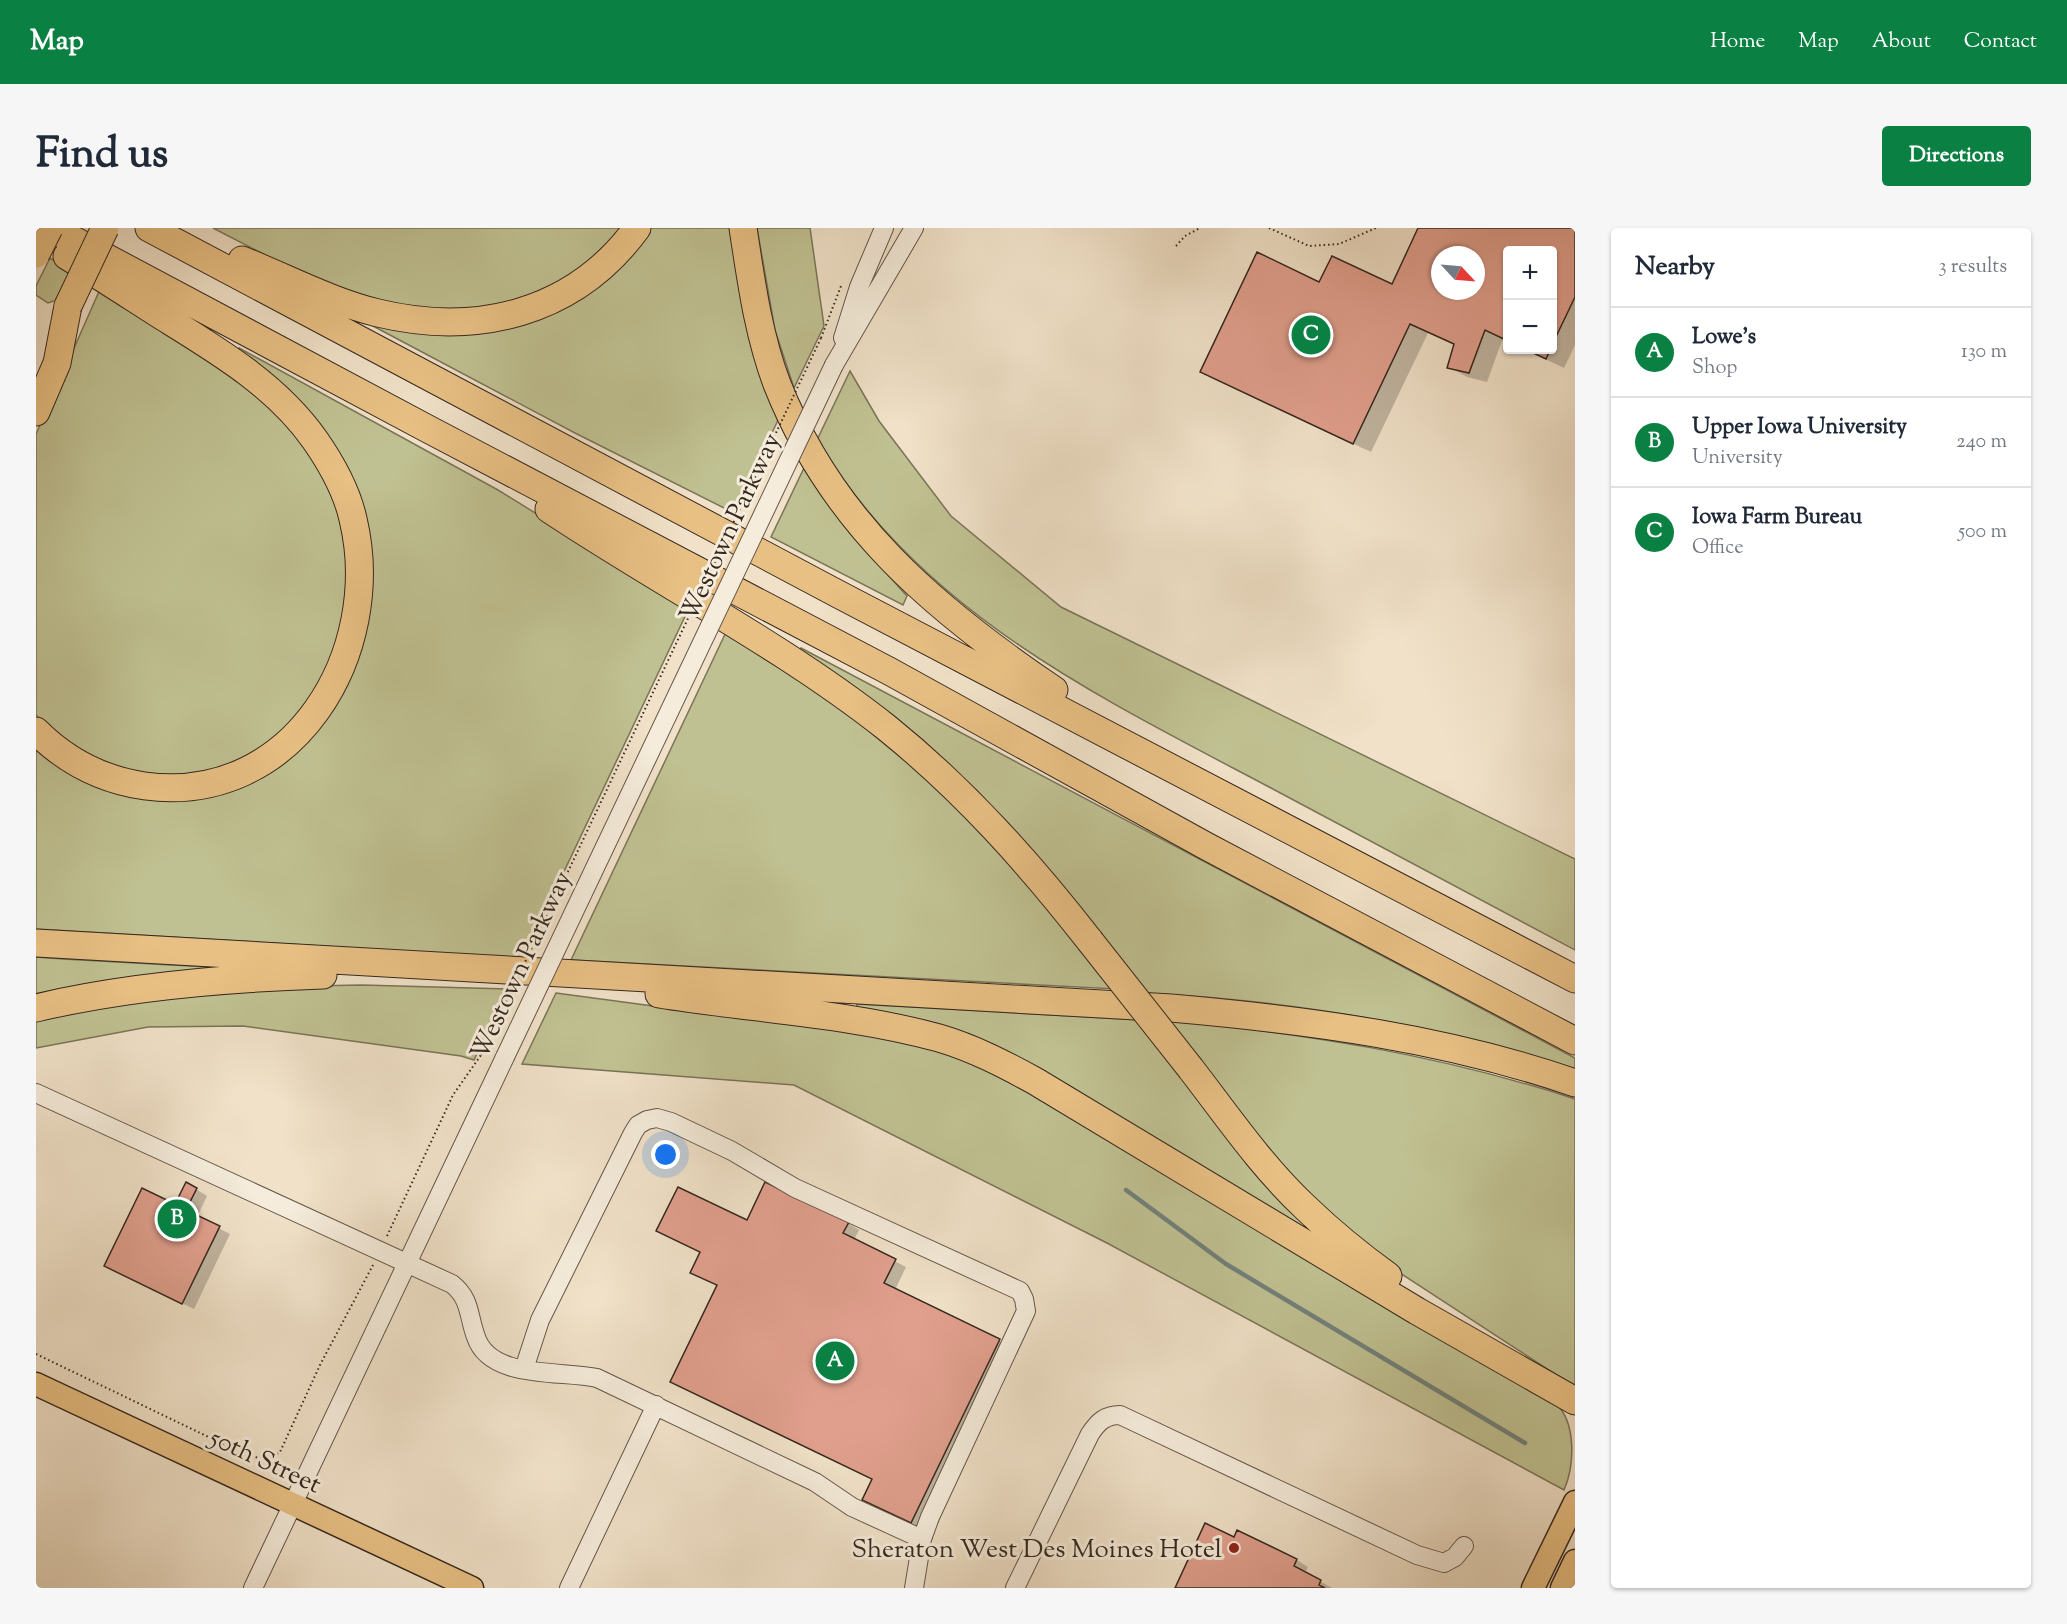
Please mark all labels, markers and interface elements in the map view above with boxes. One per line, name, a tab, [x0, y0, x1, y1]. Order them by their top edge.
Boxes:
text: Map	[30, 22, 84, 62]
text: Home	[1710, 27, 1765, 57]
text: Map	[1798, 27, 1839, 57]
text: About	[1872, 27, 1931, 57]
text: Contact	[1964, 27, 2037, 57]
text: Find us	[36, 126, 168, 186]
button: Directions	[1882, 126, 2031, 186]
north arrow	[1431, 246, 1485, 300]
map controls	[1503, 246, 1557, 354]
button: +	[1503, 246, 1557, 300]
text: Nearby	[1635, 249, 1715, 286]
text: 3 results	[1938, 253, 2007, 282]
button: −	[1503, 300, 1557, 354]
pin: C	[1292, 312, 1330, 358]
text: Lowe's	[1692, 322, 1756, 354]
text: A	[1646, 338, 1663, 367]
text: 130 m	[1961, 338, 2007, 367]
text: Shop	[1692, 354, 1737, 383]
text: Upper Iowa University	[1692, 412, 1907, 444]
street label: Westown Parkway	[671, 427, 791, 629]
text: B	[1648, 428, 1661, 457]
text: 240 m	[1956, 428, 2007, 457]
text: University	[1692, 444, 1783, 473]
text: Iowa Farm Bureau	[1692, 502, 1862, 534]
text: C	[1646, 518, 1663, 547]
text: 500 m	[1958, 518, 2007, 547]
text: Office	[1692, 534, 1744, 563]
street label: Westown Parkway	[462, 865, 582, 1067]
your location	[651, 1140, 680, 1169]
pin: B	[158, 1196, 196, 1242]
pin: A	[816, 1338, 854, 1384]
street label: 50th Street	[201, 1419, 327, 1504]
place label: Sheraton West Des Moines Hotel	[851, 1532, 1222, 1569]
marker: Sheraton West Des Moines Hotel	[1227, 1541, 1241, 1555]

